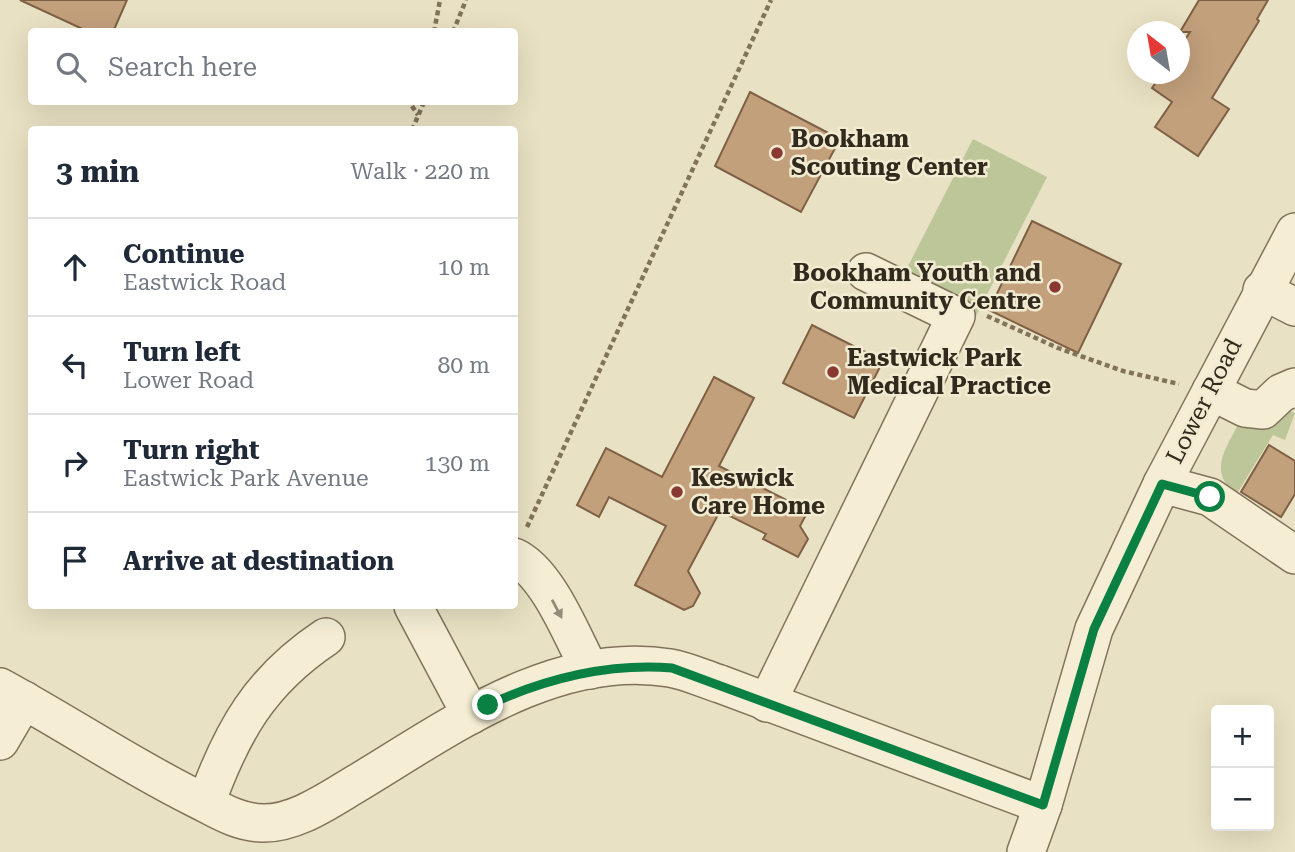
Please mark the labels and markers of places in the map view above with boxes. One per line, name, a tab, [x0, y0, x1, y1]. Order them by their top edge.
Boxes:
place label: Bookham Scouting Center	[791, 125, 988, 181]
marker: Bookham Scouting Center	[769, 145, 785, 161]
place label: Bookham Youth and Community Centre	[793, 259, 1041, 315]
marker: Bookham Youth and Community Centre	[1047, 279, 1063, 295]
place label: Eastwick Park Medical Practice	[847, 344, 1051, 400]
marker: Eastwick Park Medical Practice	[825, 364, 841, 380]
place label: Keswick Care Home	[691, 464, 825, 520]
marker: Keswick Care Home	[669, 484, 685, 500]

